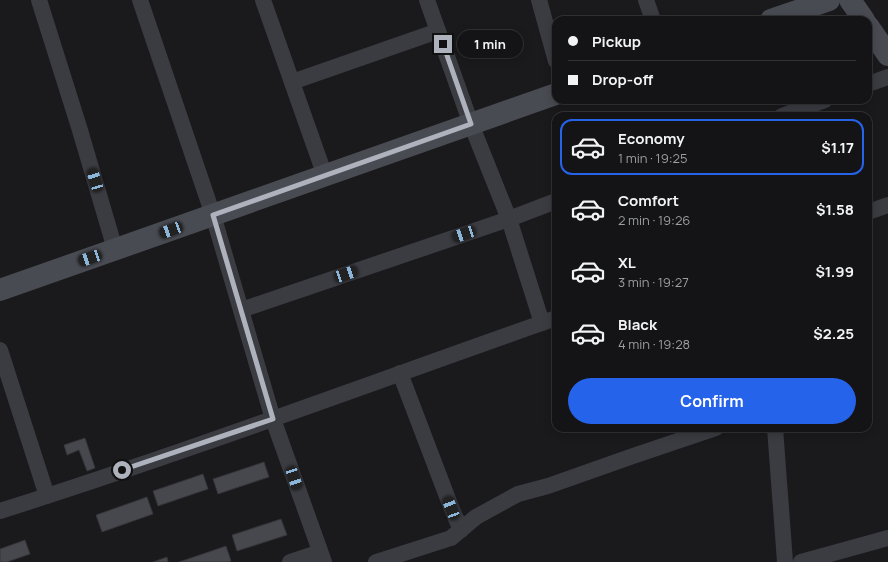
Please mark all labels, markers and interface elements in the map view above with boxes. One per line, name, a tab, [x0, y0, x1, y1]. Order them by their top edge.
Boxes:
callout: 1 min	[457, 30, 523, 58]
text: Pickup	[592, 31, 641, 52]
route end	[434, 35, 452, 53]
text: 1 min	[474, 35, 506, 53]
text: Drop-off	[592, 69, 653, 90]
text: Economy	[618, 128, 685, 149]
icon: car	[570, 129, 606, 165]
text: $1.17	[821, 137, 854, 158]
text: 1 min · 19:25	[618, 149, 688, 167]
car	[86, 167, 104, 193]
text: Comfort	[618, 190, 679, 211]
icon: car	[570, 191, 606, 227]
text: $1.58	[816, 199, 854, 220]
text: 2 min · 19:26	[618, 211, 690, 229]
car	[158, 220, 184, 240]
car	[451, 224, 477, 244]
car	[77, 248, 103, 268]
text: XL	[618, 252, 636, 273]
icon: car	[570, 253, 606, 289]
text: $1.99	[815, 261, 854, 282]
car	[333, 264, 359, 284]
text: 3 min · 19:27	[618, 273, 689, 291]
text: Black	[618, 314, 657, 335]
icon: car	[570, 315, 606, 351]
text: $2.25	[813, 323, 854, 344]
text: 4 min · 19:28	[618, 335, 690, 353]
button: Confirm	[568, 378, 856, 424]
route start	[113, 461, 131, 479]
car	[284, 465, 304, 491]
car	[441, 495, 461, 521]

